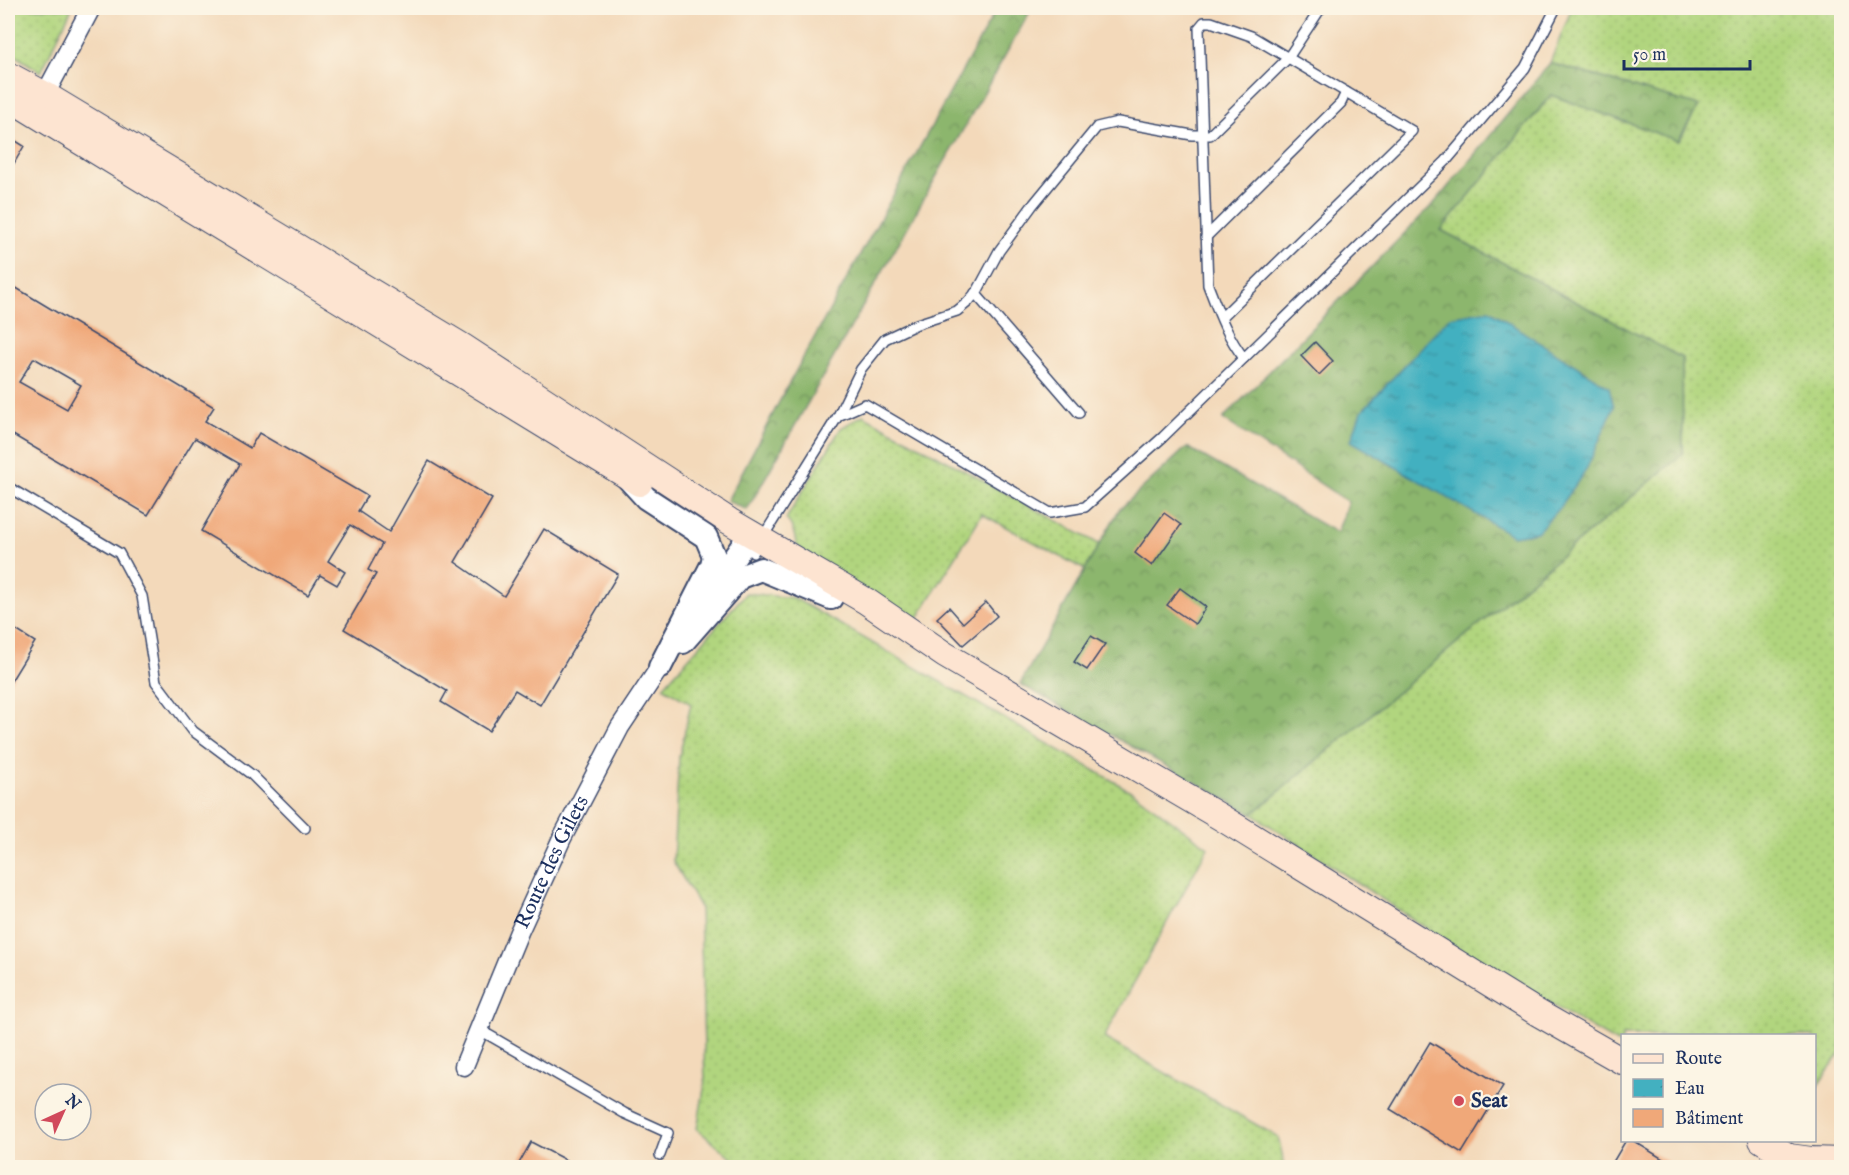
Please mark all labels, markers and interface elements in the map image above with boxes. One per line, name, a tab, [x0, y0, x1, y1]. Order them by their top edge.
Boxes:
scale bar	[1624, 33, 1750, 71]
text: 50 m	[1633, 44, 1666, 67]
street label: Route des Gilets	[509, 791, 595, 933]
legend	[1621, 1034, 1816, 1142]
text: Route	[1675, 1048, 1722, 1071]
text: Eau	[1675, 1078, 1705, 1101]
north arrow	[33, 1082, 93, 1142]
place label: Seat	[1471, 1088, 1508, 1115]
text: N	[60, 1090, 84, 1115]
marker: Seat	[1452, 1094, 1466, 1108]
text: Bâtiment	[1675, 1108, 1744, 1131]

